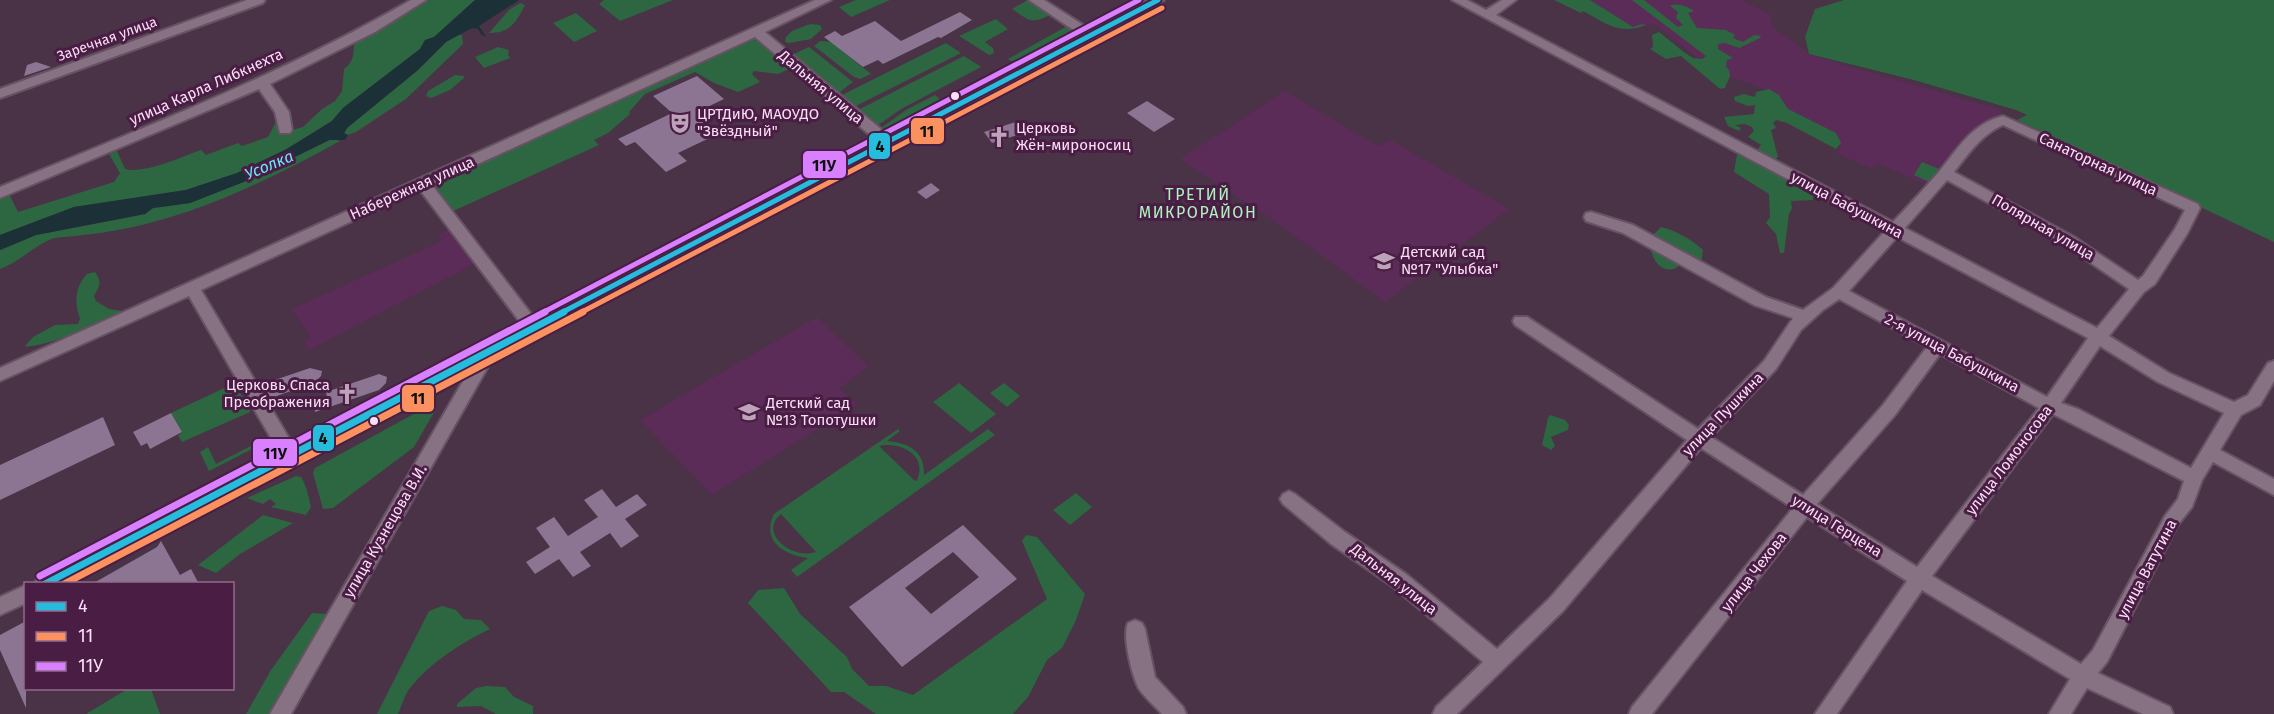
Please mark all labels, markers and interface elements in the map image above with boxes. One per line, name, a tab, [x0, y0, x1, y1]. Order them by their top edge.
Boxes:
street label: Заречная улица	[55, 13, 159, 65]
street label: улица Карла Либкнехта	[126, 45, 286, 129]
street label: Дальняя улица	[774, 46, 867, 128]
unlabelled marker	[949, 90, 961, 102]
place label: ЦРТДиЮ, МАОУДО "Звёздный"	[697, 105, 819, 140]
theatre icon: ЦРТДиЮ, МАОУДО "Звёздный"	[668, 111, 692, 135]
line badge: 11	[910, 117, 945, 145]
place label: Церковь Жён-мироносиц	[1016, 119, 1131, 154]
text: 11	[920, 122, 934, 141]
church icon: Церковь Жён-мироносиц	[987, 125, 1011, 149]
street label: Санаторная улица	[2036, 129, 2160, 199]
line badge: 4	[868, 132, 891, 160]
text: 4	[875, 137, 885, 156]
water label: Усолка	[242, 146, 296, 184]
line badge: 11У	[802, 150, 847, 179]
street label: Набережная улица	[347, 153, 477, 223]
text: 11У	[812, 156, 837, 175]
street label: улица Бабушкина	[1788, 168, 1906, 242]
district label: ТРЕТИЙ МИКРОРАЙОН	[1139, 185, 1257, 222]
street label: Полярная улица	[1988, 190, 2098, 264]
place label: Детский сад №17 "Улыбка"	[1400, 243, 1498, 278]
school or university icon: Детский сад №17 "Улыбка"	[1372, 249, 1396, 273]
street label: 2-я улица Бабушкина	[1882, 310, 2022, 396]
street label: улица Пушкина	[1679, 369, 1767, 459]
place label: Церковь Спаса Преображения	[223, 376, 330, 411]
church icon: Церковь Спаса Преображения	[335, 382, 359, 406]
line badge: 11	[401, 384, 435, 413]
text: 11	[411, 389, 425, 408]
place label: Детский сад №13 Топотушки	[765, 394, 877, 429]
school or university icon: Детский сад №13 Топотушки	[737, 400, 761, 424]
street label: улица Ломоносова	[1962, 401, 2056, 519]
unlabelled marker	[368, 415, 380, 427]
line badge: 4	[312, 424, 335, 452]
text: 4	[318, 429, 328, 448]
line badge: 11У	[252, 438, 298, 467]
text: 11У	[263, 444, 288, 463]
street label: улица Кузнецова В.И.	[340, 461, 430, 601]
street label: улица Герцена	[1789, 491, 1885, 561]
street label: улица Ватутина	[2113, 516, 2181, 622]
street label: улица Чехова	[1718, 529, 1790, 615]
street label: Дальняя улица	[1346, 539, 1441, 618]
legend	[24, 582, 234, 690]
text: 4	[78, 595, 88, 617]
text: 11	[78, 625, 93, 647]
text: 11У	[78, 655, 103, 677]

